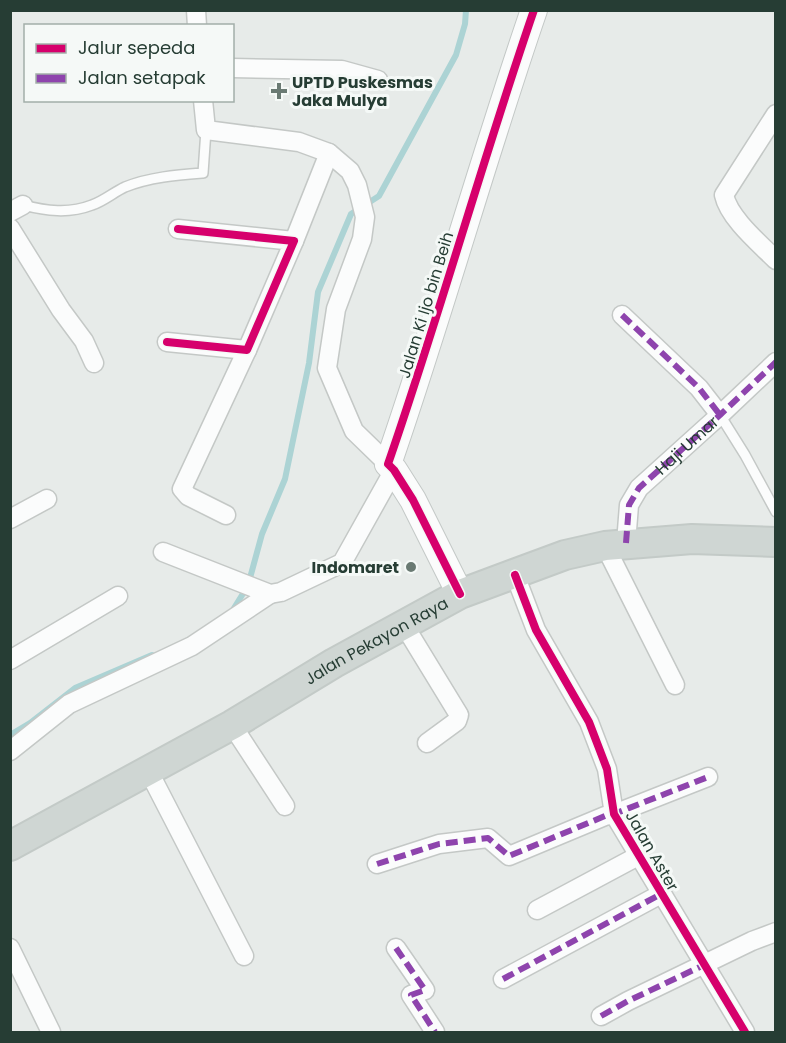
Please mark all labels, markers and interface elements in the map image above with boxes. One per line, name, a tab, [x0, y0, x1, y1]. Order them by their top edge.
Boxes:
legend	[24, 24, 234, 102]
text: Jalur sepeda	[78, 35, 195, 60]
text: Jalan setapak	[78, 65, 206, 90]
place label: UPTD Puskesmas Jaka Mulya	[292, 71, 433, 112]
marker: UPTD Puskesmas Jaka Mulya	[270, 82, 288, 100]
street label: Jalan Ki Ijo bin Beih	[393, 229, 459, 381]
street label: Haji Umar	[650, 410, 723, 480]
place label: Indomaret	[311, 556, 399, 579]
marker: Indomaret	[404, 560, 418, 574]
street label: Jalan Pekayon Raya	[300, 591, 452, 690]
street label: Jalan Aster	[620, 807, 684, 895]

